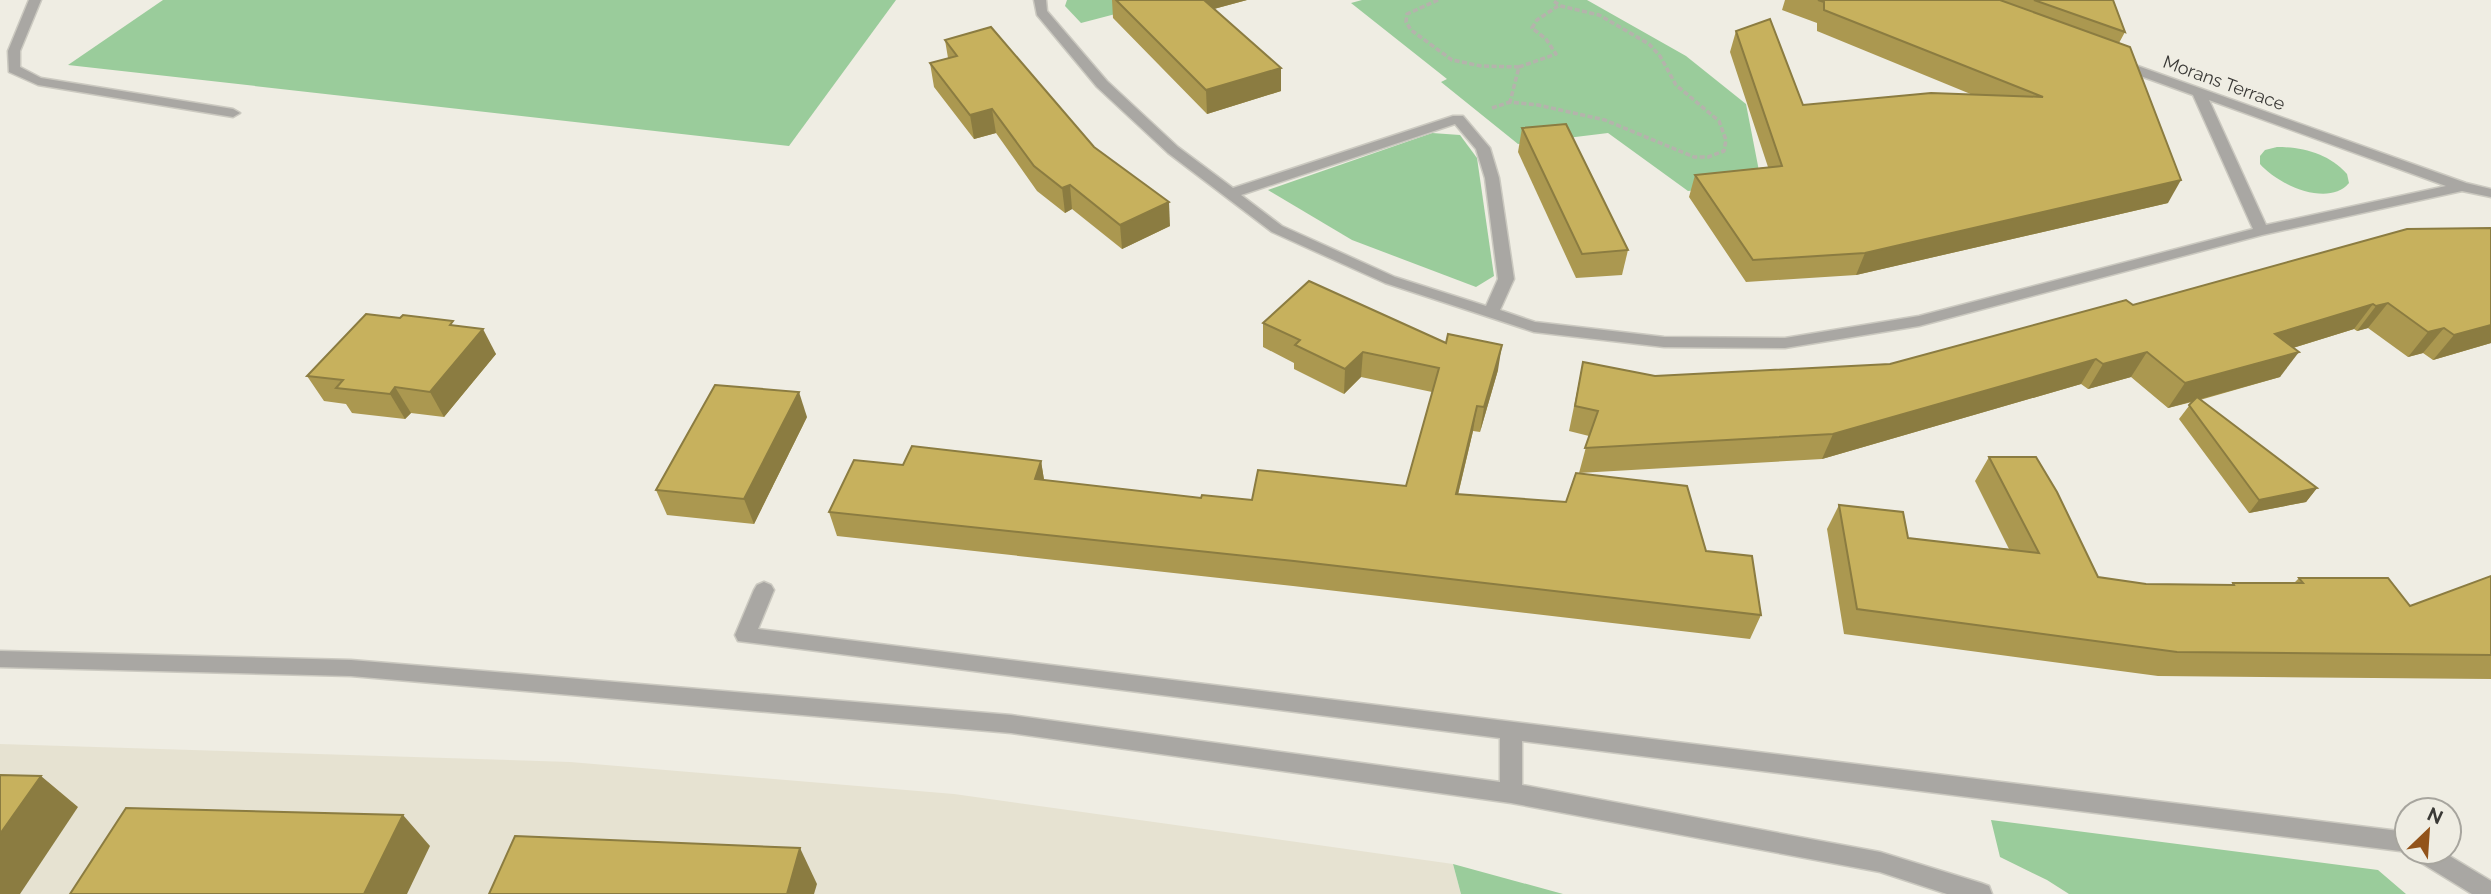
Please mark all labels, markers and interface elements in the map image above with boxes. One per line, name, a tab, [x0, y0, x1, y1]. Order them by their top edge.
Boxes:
street label: Morans Terrace	[2160, 51, 2288, 114]
north arrow	[2393, 796, 2463, 866]
text: N	[2424, 803, 2446, 829]

